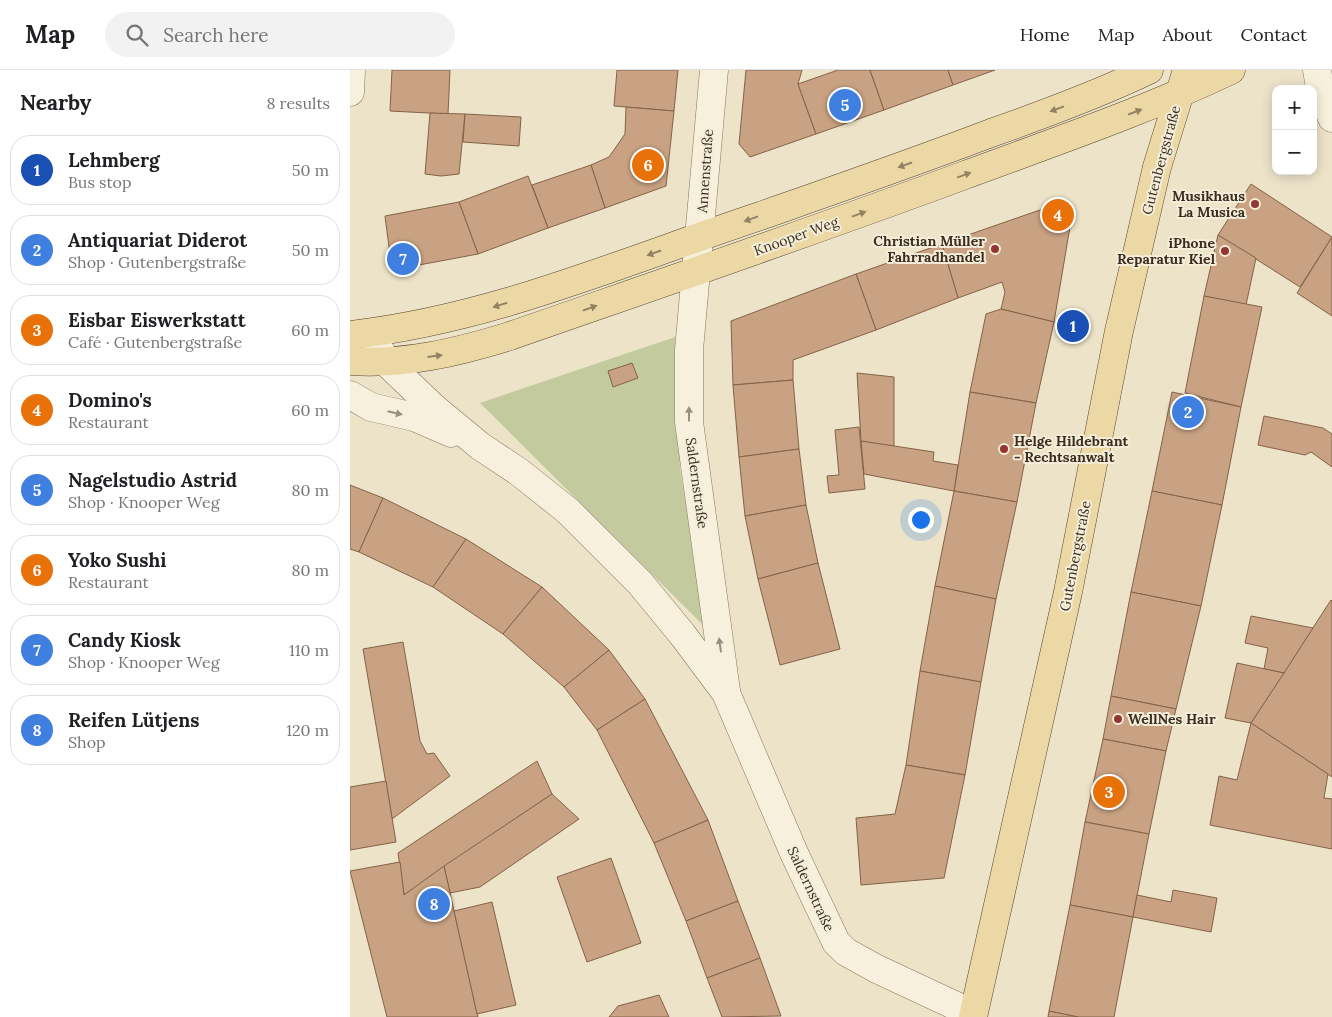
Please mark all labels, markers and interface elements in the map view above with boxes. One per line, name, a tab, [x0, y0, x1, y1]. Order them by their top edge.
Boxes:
search box	[105, 12, 455, 57]
text: Map	[25, 19, 75, 50]
icon: search	[123, 21, 151, 49]
text: Search here	[163, 23, 269, 47]
text: Home	[1020, 23, 1070, 46]
text: Map	[1098, 23, 1134, 46]
text: About	[1162, 23, 1212, 46]
text: Contact	[1240, 23, 1307, 46]
map controls	[1272, 85, 1317, 175]
button: +	[1272, 85, 1317, 130]
pin: 5	[829, 86, 861, 124]
text: Nearby	[20, 89, 91, 116]
text: 8 results	[266, 93, 330, 113]
street label: Gutenbergstraße	[1138, 103, 1184, 217]
one-way arrow	[1049, 105, 1064, 113]
one-way arrow	[1127, 108, 1142, 115]
street label: Annenstraße	[693, 128, 717, 215]
button: −	[1272, 130, 1317, 175]
pin: 6	[632, 146, 664, 184]
text: Lehmberg	[68, 148, 160, 172]
text: 1	[34, 160, 40, 180]
text: 50 m	[292, 160, 329, 180]
one-way arrow	[897, 162, 912, 169]
one-way arrow	[957, 171, 972, 179]
text: Bus stop	[68, 172, 132, 192]
place label: Musikhaus La Musica	[1172, 187, 1246, 221]
pin: 4	[1042, 196, 1074, 234]
marker: Musikhaus La Musica	[1249, 198, 1261, 210]
one-way arrow	[851, 210, 866, 217]
street label: Knooper Weg	[751, 212, 841, 260]
one-way arrow	[743, 215, 758, 223]
text: Antiquariat Diderot	[68, 228, 247, 252]
place label: Christian Müller Fahrradhandel	[873, 232, 986, 266]
place label: iPhone Reparatur Kiel	[1117, 234, 1216, 268]
text: 2	[33, 240, 41, 260]
text: 50 m	[292, 240, 329, 260]
pin: 7	[387, 240, 419, 278]
marker: Christian Müller Fahrradhandel	[989, 243, 1001, 255]
marker: iPhone Reparatur Kiel	[1219, 245, 1231, 257]
one-way arrow	[647, 250, 662, 257]
text: Shop · Gutenbergstraße	[68, 252, 246, 272]
one-way arrow	[492, 301, 507, 309]
one-way arrow	[583, 304, 598, 312]
pin: 1	[1057, 307, 1089, 345]
text: Eisbar Eiswerkstatt	[68, 308, 246, 332]
text: 3	[33, 320, 41, 340]
text: 60 m	[291, 320, 329, 340]
text: Café · Gutenbergstraße	[68, 332, 242, 352]
one-way arrow	[427, 351, 443, 359]
text: Domino's	[68, 388, 152, 412]
pin: 2	[1172, 393, 1204, 431]
text: 4	[33, 400, 41, 420]
text: 60 m	[291, 400, 329, 420]
one-way arrow	[685, 406, 693, 422]
one-way arrow	[387, 409, 402, 417]
text: Restaurant	[68, 412, 149, 432]
place label: Helge Hildebrant - Rechtsanwalt	[1014, 432, 1129, 466]
street label: Saldernstraße	[682, 436, 712, 530]
marker: Helge Hildebrant - Rechtsanwalt	[998, 443, 1010, 455]
text: Nagelstudio Astrid	[68, 468, 237, 492]
text: 5	[33, 480, 41, 500]
text: 80 m	[292, 480, 329, 500]
text: Shop · Knooper Weg	[68, 492, 220, 512]
street label: Gutenbergstraße	[1055, 499, 1095, 613]
your location	[908, 507, 934, 533]
text: Yoko Sushi	[68, 548, 167, 572]
text: 6	[32, 560, 42, 580]
text: 80 m	[292, 560, 329, 580]
text: Restaurant	[68, 572, 149, 592]
text: Candy Kiosk	[68, 628, 181, 652]
one-way arrow	[715, 636, 723, 652]
text: 7	[33, 640, 41, 660]
text: 110 m	[289, 640, 329, 660]
text: Shop · Knooper Weg	[68, 652, 220, 672]
text: Reifen Lütjens	[68, 708, 200, 732]
place label: WellNes Hair	[1128, 710, 1216, 728]
marker: WellNes Hair	[1112, 713, 1124, 725]
text: 8	[32, 720, 42, 740]
text: 120 m	[286, 720, 329, 740]
text: Shop	[68, 732, 106, 752]
pin: 3	[1093, 773, 1125, 811]
street label: Saldernstraße	[783, 844, 839, 935]
pin: 8	[418, 885, 450, 923]

